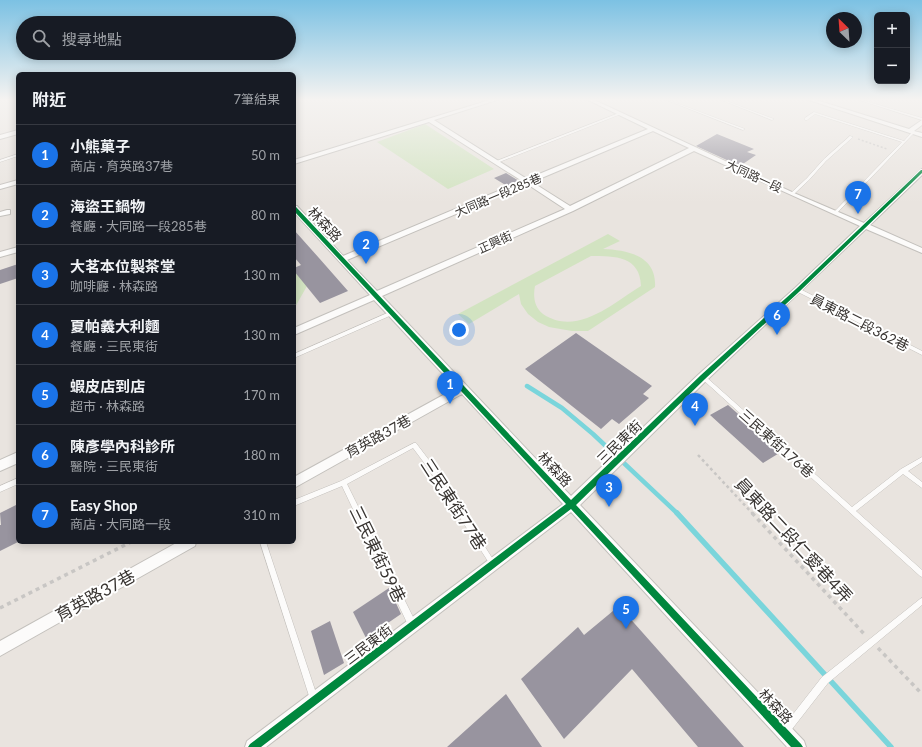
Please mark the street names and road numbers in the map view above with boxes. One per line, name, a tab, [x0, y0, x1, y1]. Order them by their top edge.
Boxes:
street label: 大同路一段	[724, 157, 784, 195]
street label: 大同路一段285巷	[452, 170, 544, 220]
street label: 林森路	[304, 203, 346, 245]
street label: 正興街	[475, 228, 515, 256]
street label: 員東路二段362巷	[808, 290, 912, 354]
street label: 三民東街176巷	[736, 405, 818, 481]
street label: 育英路37巷	[342, 411, 414, 461]
street label: 三民東街	[593, 416, 645, 468]
street label: 林森路	[534, 448, 576, 490]
street label: 三民東街77巷	[417, 454, 491, 554]
street label: 員東路二段仁愛巷4弄	[731, 473, 857, 607]
street label: 三民東街59巷	[346, 502, 410, 606]
street label: 育英路37巷	[52, 565, 138, 625]
street label: 三民東街	[341, 620, 395, 668]
street label: 林森路	[755, 685, 797, 727]

